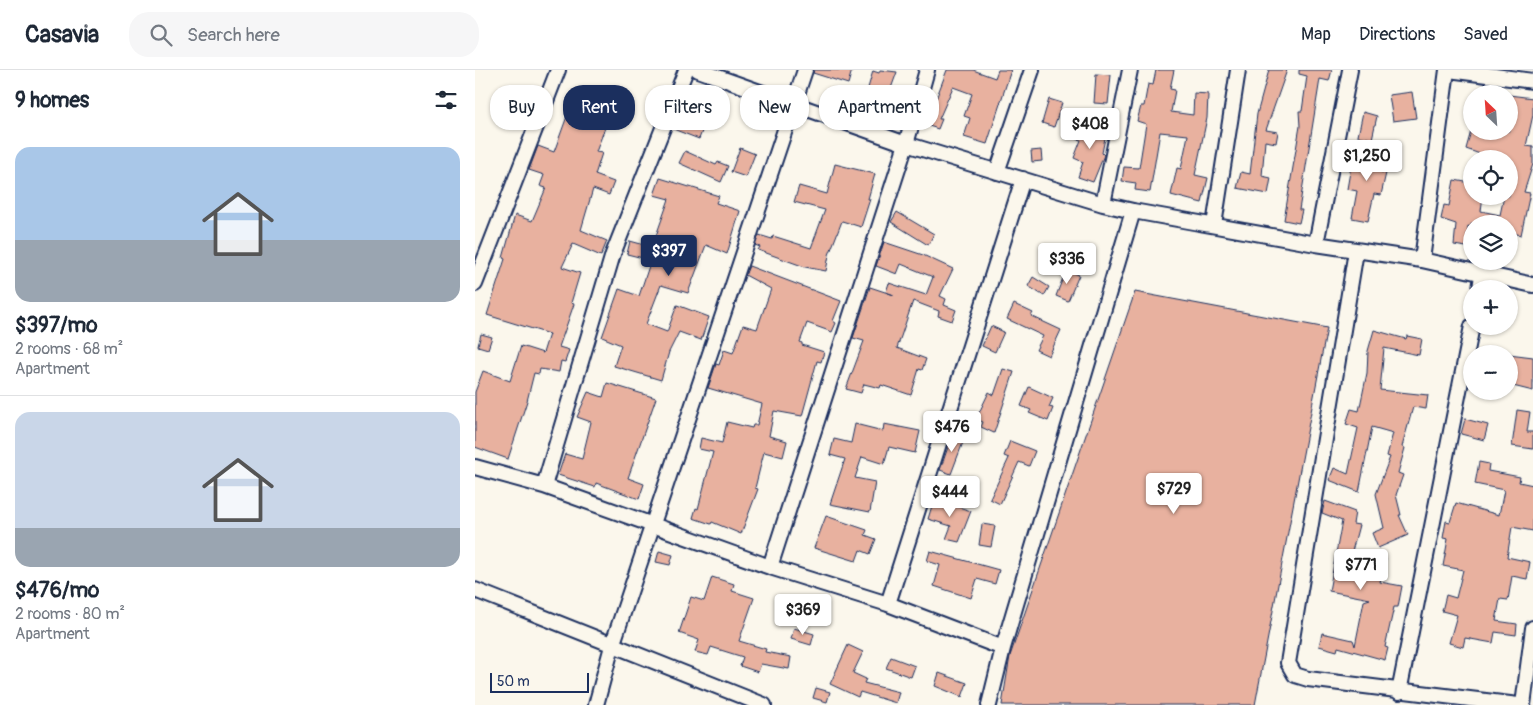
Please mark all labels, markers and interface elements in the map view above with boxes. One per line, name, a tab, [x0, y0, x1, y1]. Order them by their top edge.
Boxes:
search box	[129, 12, 479, 57]
text: Casavia	[25, 20, 99, 49]
icon: search	[147, 21, 175, 49]
text: Search here	[187, 23, 280, 47]
text: Map	[1301, 23, 1331, 46]
text: Directions	[1359, 23, 1435, 46]
text: Saved	[1463, 23, 1508, 46]
chip: Buy	[490, 85, 553, 130]
chip: Rent	[563, 85, 635, 130]
chip: Filters	[645, 85, 730, 130]
chip: New	[740, 85, 809, 130]
chip: Apartment	[819, 85, 939, 130]
north arrow	[1463, 85, 1517, 140]
map controls	[1463, 85, 1518, 400]
icon: filters	[432, 86, 460, 114]
text: 9 homes	[15, 87, 89, 114]
pin: $408	[1060, 108, 1120, 150]
text: $408	[1072, 114, 1108, 134]
pin: $1,250	[1326, 140, 1408, 182]
text: $1,250	[1343, 146, 1391, 166]
button: locate	[1463, 150, 1518, 205]
icon: home	[193, 179, 283, 269]
button: layers	[1463, 215, 1518, 270]
pin: $397	[639, 234, 699, 277]
text: $397	[652, 241, 686, 261]
pin: $336	[1037, 242, 1097, 285]
text: $336	[1049, 249, 1085, 269]
button: +	[1463, 280, 1518, 335]
text: $397/mo	[15, 312, 98, 339]
text: 2 rooms · 68 m²	[15, 339, 123, 359]
button: −	[1463, 345, 1518, 400]
text: Apartment	[15, 359, 90, 379]
pin: $476	[922, 410, 982, 453]
text: $476	[934, 417, 970, 437]
icon: home	[193, 445, 283, 535]
pin: $729	[1144, 472, 1204, 515]
pin: $444	[920, 476, 980, 518]
text: $729	[1157, 479, 1191, 499]
text: $444	[932, 482, 968, 502]
pin: $771	[1331, 548, 1391, 591]
text: $771	[1345, 555, 1377, 575]
text: $476/mo	[15, 577, 99, 604]
pin: $369	[773, 594, 833, 636]
text: $369	[785, 600, 821, 620]
text: 2 rooms · 80 m²	[15, 604, 125, 624]
text: Apartment	[15, 624, 90, 644]
scale bar	[490, 670, 589, 693]
text: 50 m	[497, 673, 530, 690]

